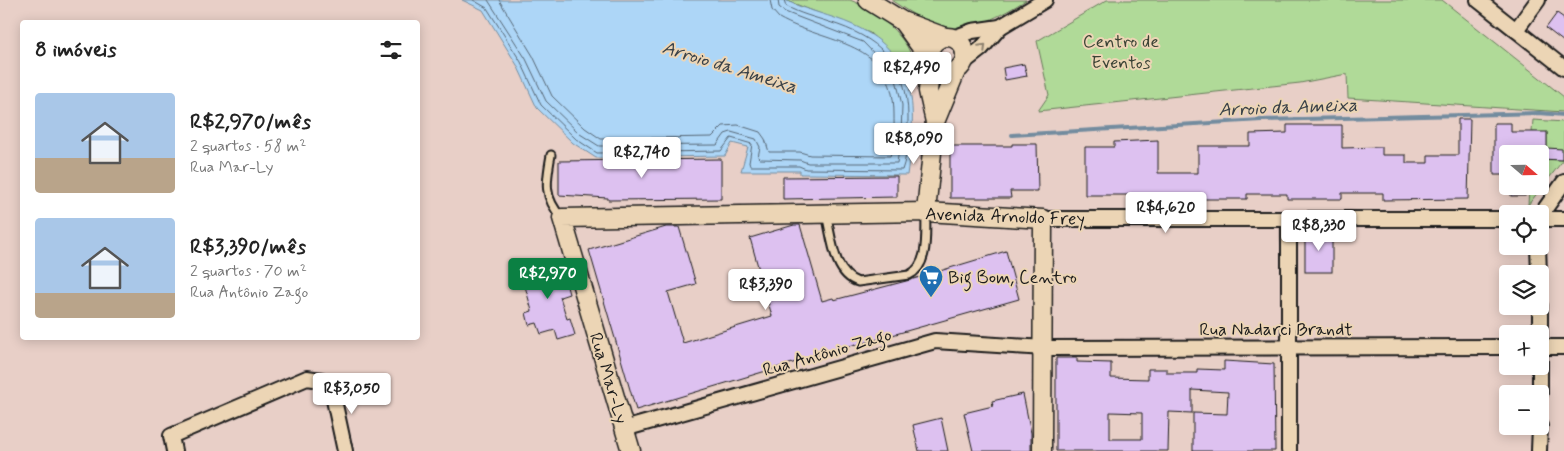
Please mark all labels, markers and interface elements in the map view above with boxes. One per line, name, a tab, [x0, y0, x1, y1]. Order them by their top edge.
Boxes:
park label: Centro de Eventos	[1083, 30, 1159, 75]
water label: Arroio da Ameixa	[659, 35, 800, 100]
text: 8 imóveis	[35, 36, 116, 64]
icon: filters	[377, 36, 405, 64]
one-way arrow	[977, 44, 986, 53]
pin: R$2,490	[866, 52, 958, 94]
text: R$2,490	[883, 57, 941, 78]
water label: Arroio da Ameixa	[1218, 93, 1358, 122]
text: R$2,970/mês	[190, 108, 311, 136]
icon: home	[75, 113, 135, 173]
pin: R$8,090	[868, 122, 960, 165]
text: R$8,090	[885, 128, 943, 149]
text: 2 quartos · 58 m²	[190, 136, 306, 157]
pin: R$2,740	[596, 136, 688, 179]
text: R$2,740	[614, 142, 670, 163]
north arrow	[1499, 145, 1549, 195]
map controls	[1499, 145, 1549, 435]
text: Rua Mar-Ly	[190, 157, 274, 178]
pin: R$4,620	[1120, 192, 1212, 234]
text: R$4,620	[1137, 197, 1195, 218]
street label: Avenida Arnoldo Frey	[925, 202, 1085, 232]
button: locate	[1499, 205, 1549, 255]
pin: R$8,330	[1273, 210, 1365, 252]
text: R$8,330	[1292, 215, 1346, 236]
text: R$3,390/mês	[190, 233, 306, 261]
icon: home	[75, 238, 135, 298]
pin: R$2,970	[502, 258, 594, 300]
text: 2 quartos · 70 m²	[190, 261, 307, 282]
text: R$2,970	[519, 263, 577, 284]
supermarket icon: Big Bom, Centro	[918, 264, 944, 298]
button: layers	[1499, 265, 1549, 315]
place label: Big Bom, Centro	[948, 266, 1077, 292]
pin: R$3,390	[720, 268, 812, 311]
text: R$3,390	[739, 274, 793, 295]
text: Rua Antônio Zago	[190, 282, 308, 303]
street label: Rua Nadarci Brandt	[1199, 318, 1353, 342]
street label: Rua Antônio Zago	[760, 323, 895, 385]
button: +	[1499, 325, 1549, 375]
street label: Rua Mar-Ly	[583, 330, 633, 427]
pin: R$3,050	[306, 372, 398, 415]
text: R$3,050	[324, 378, 380, 399]
button: −	[1499, 385, 1549, 435]

